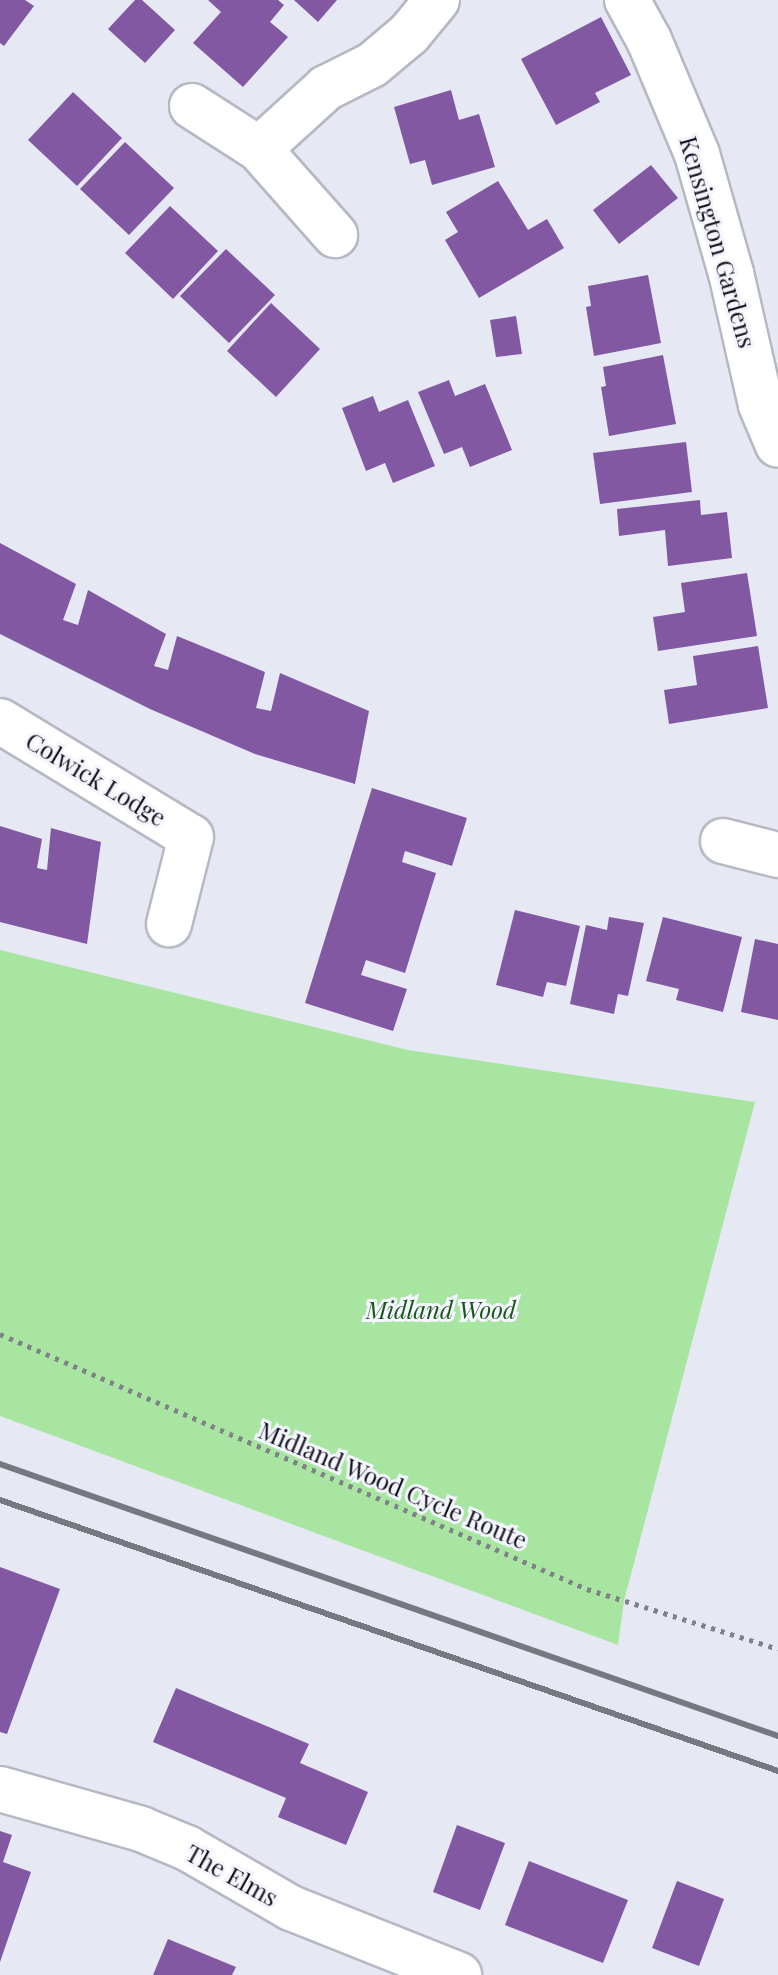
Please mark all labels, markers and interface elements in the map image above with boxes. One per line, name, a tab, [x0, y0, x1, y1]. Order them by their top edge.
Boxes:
street label: Kensington Gardens	[674, 133, 762, 351]
street label: Colwick Lodge	[21, 726, 171, 832]
park label: Midland Wood	[366, 1296, 516, 1324]
street label: Midland Wood Cycle Route	[254, 1415, 532, 1555]
street label: The Elms	[181, 1838, 283, 1912]

